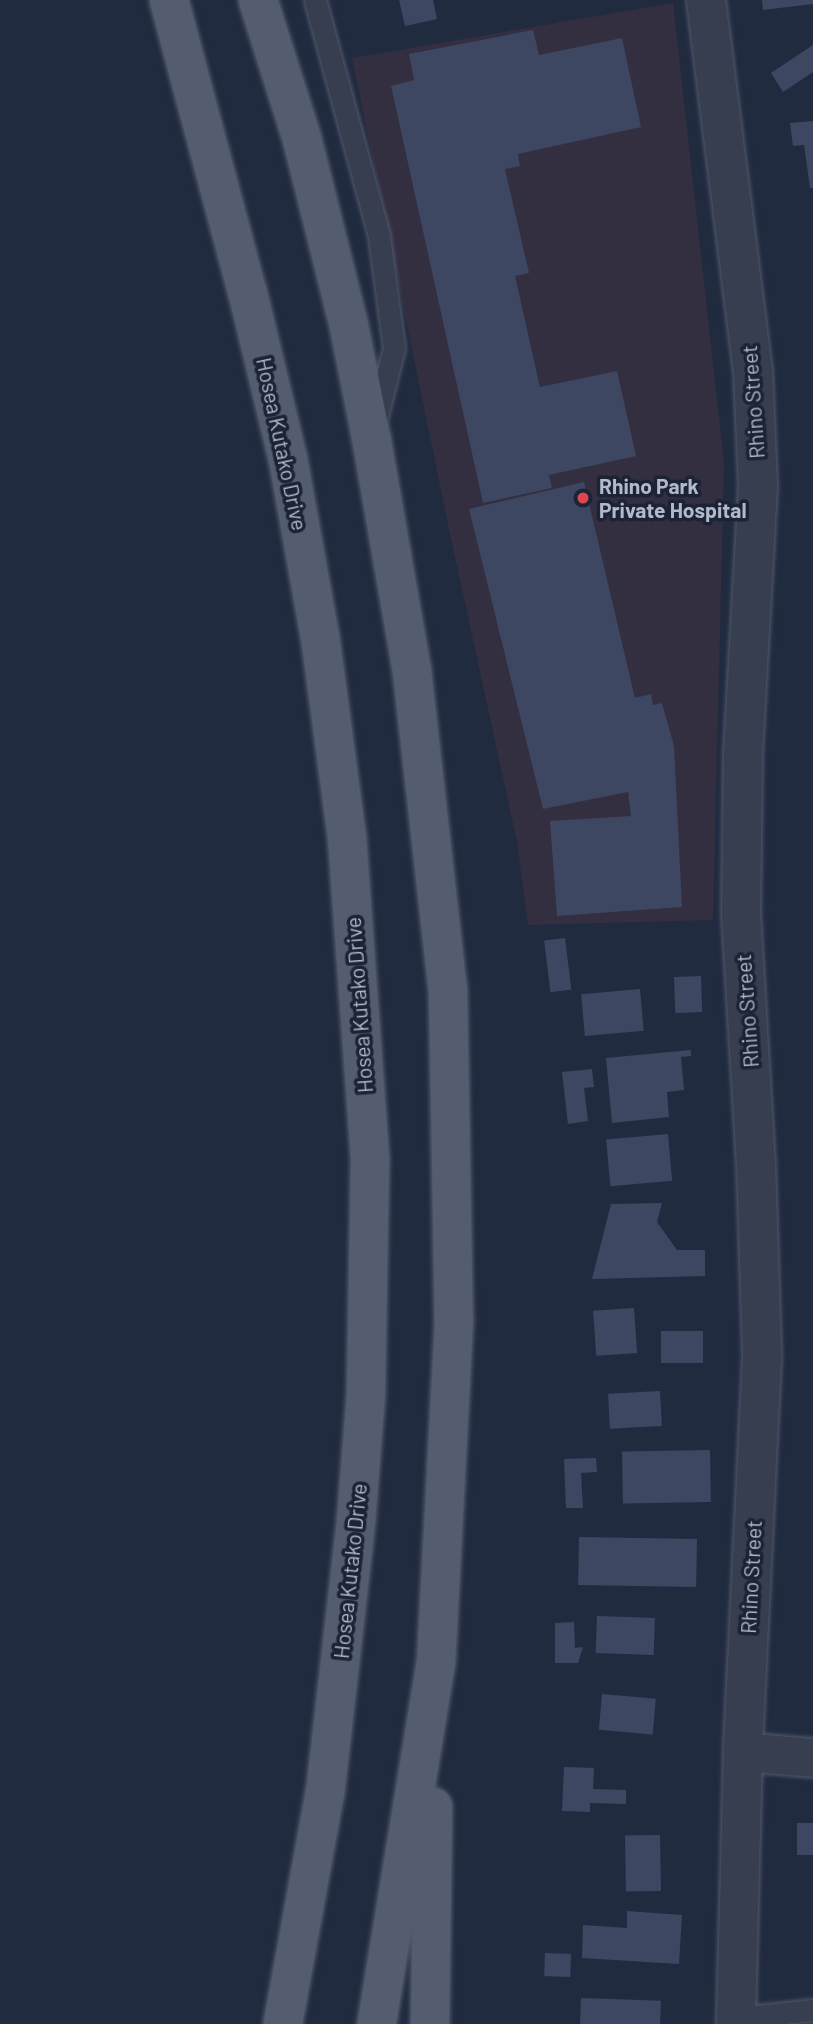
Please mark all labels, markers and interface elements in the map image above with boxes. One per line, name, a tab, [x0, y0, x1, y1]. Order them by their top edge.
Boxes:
street label: Rhino Street	[736, 344, 770, 460]
street label: Hosea Kutako Drive	[251, 355, 313, 533]
place label: Rhino Park Private Hospital	[599, 473, 747, 523]
marker: Rhino Park Private Hospital	[573, 488, 593, 508]
street label: Hosea Kutako Drive	[340, 916, 378, 1094]
street label: Rhino Street	[730, 953, 764, 1069]
street label: Hosea Kutako Drive	[328, 1482, 372, 1660]
street label: Rhino Street	[735, 1520, 767, 1634]

